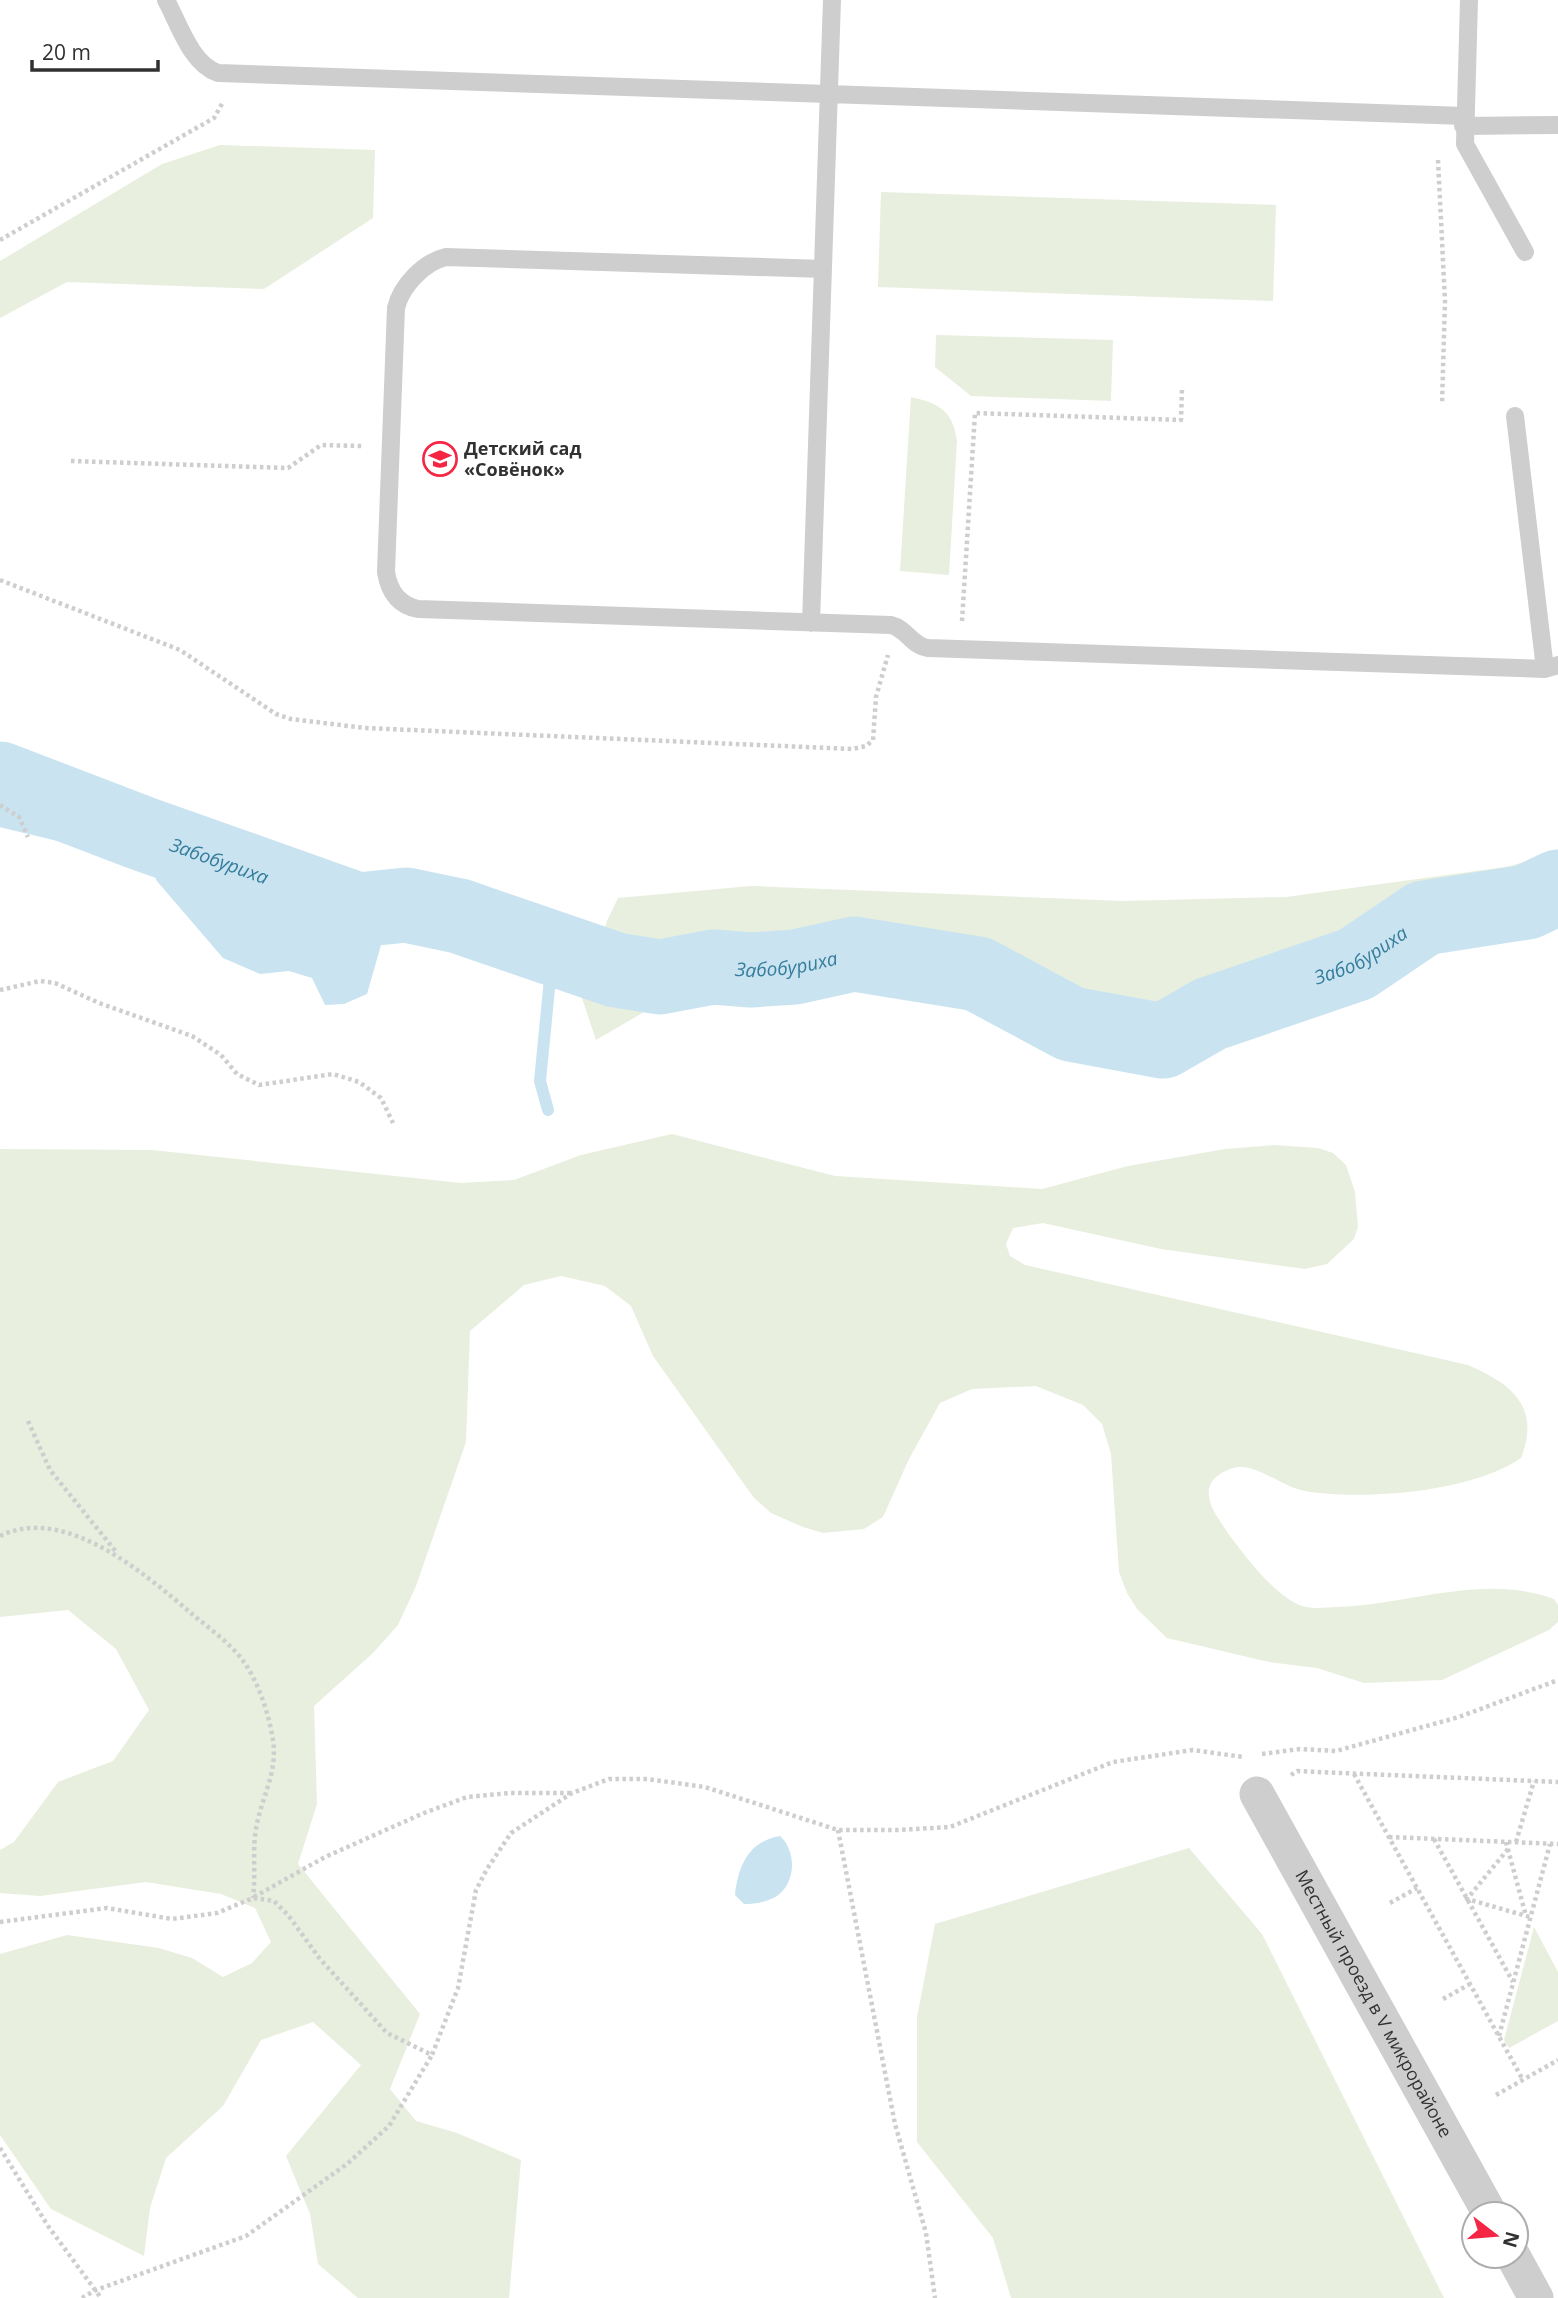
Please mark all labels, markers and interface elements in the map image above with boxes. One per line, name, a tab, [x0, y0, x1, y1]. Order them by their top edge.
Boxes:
scale bar	[32, 28, 158, 72]
text: 20 m	[42, 38, 91, 66]
place label: Детский сад «Совёнок»	[464, 436, 581, 481]
school or university icon: Детский сад «Совёнок»	[421, 440, 459, 478]
water label: Забобуриха	[165, 831, 272, 890]
water label: Забобуриха	[1310, 920, 1413, 991]
water label: Забобуриха	[733, 945, 840, 983]
street label: Местный проезд в V микрорайоне	[1290, 1865, 1458, 2142]
north arrow	[1460, 2200, 1530, 2270]
text: N	[1497, 2229, 1526, 2251]

